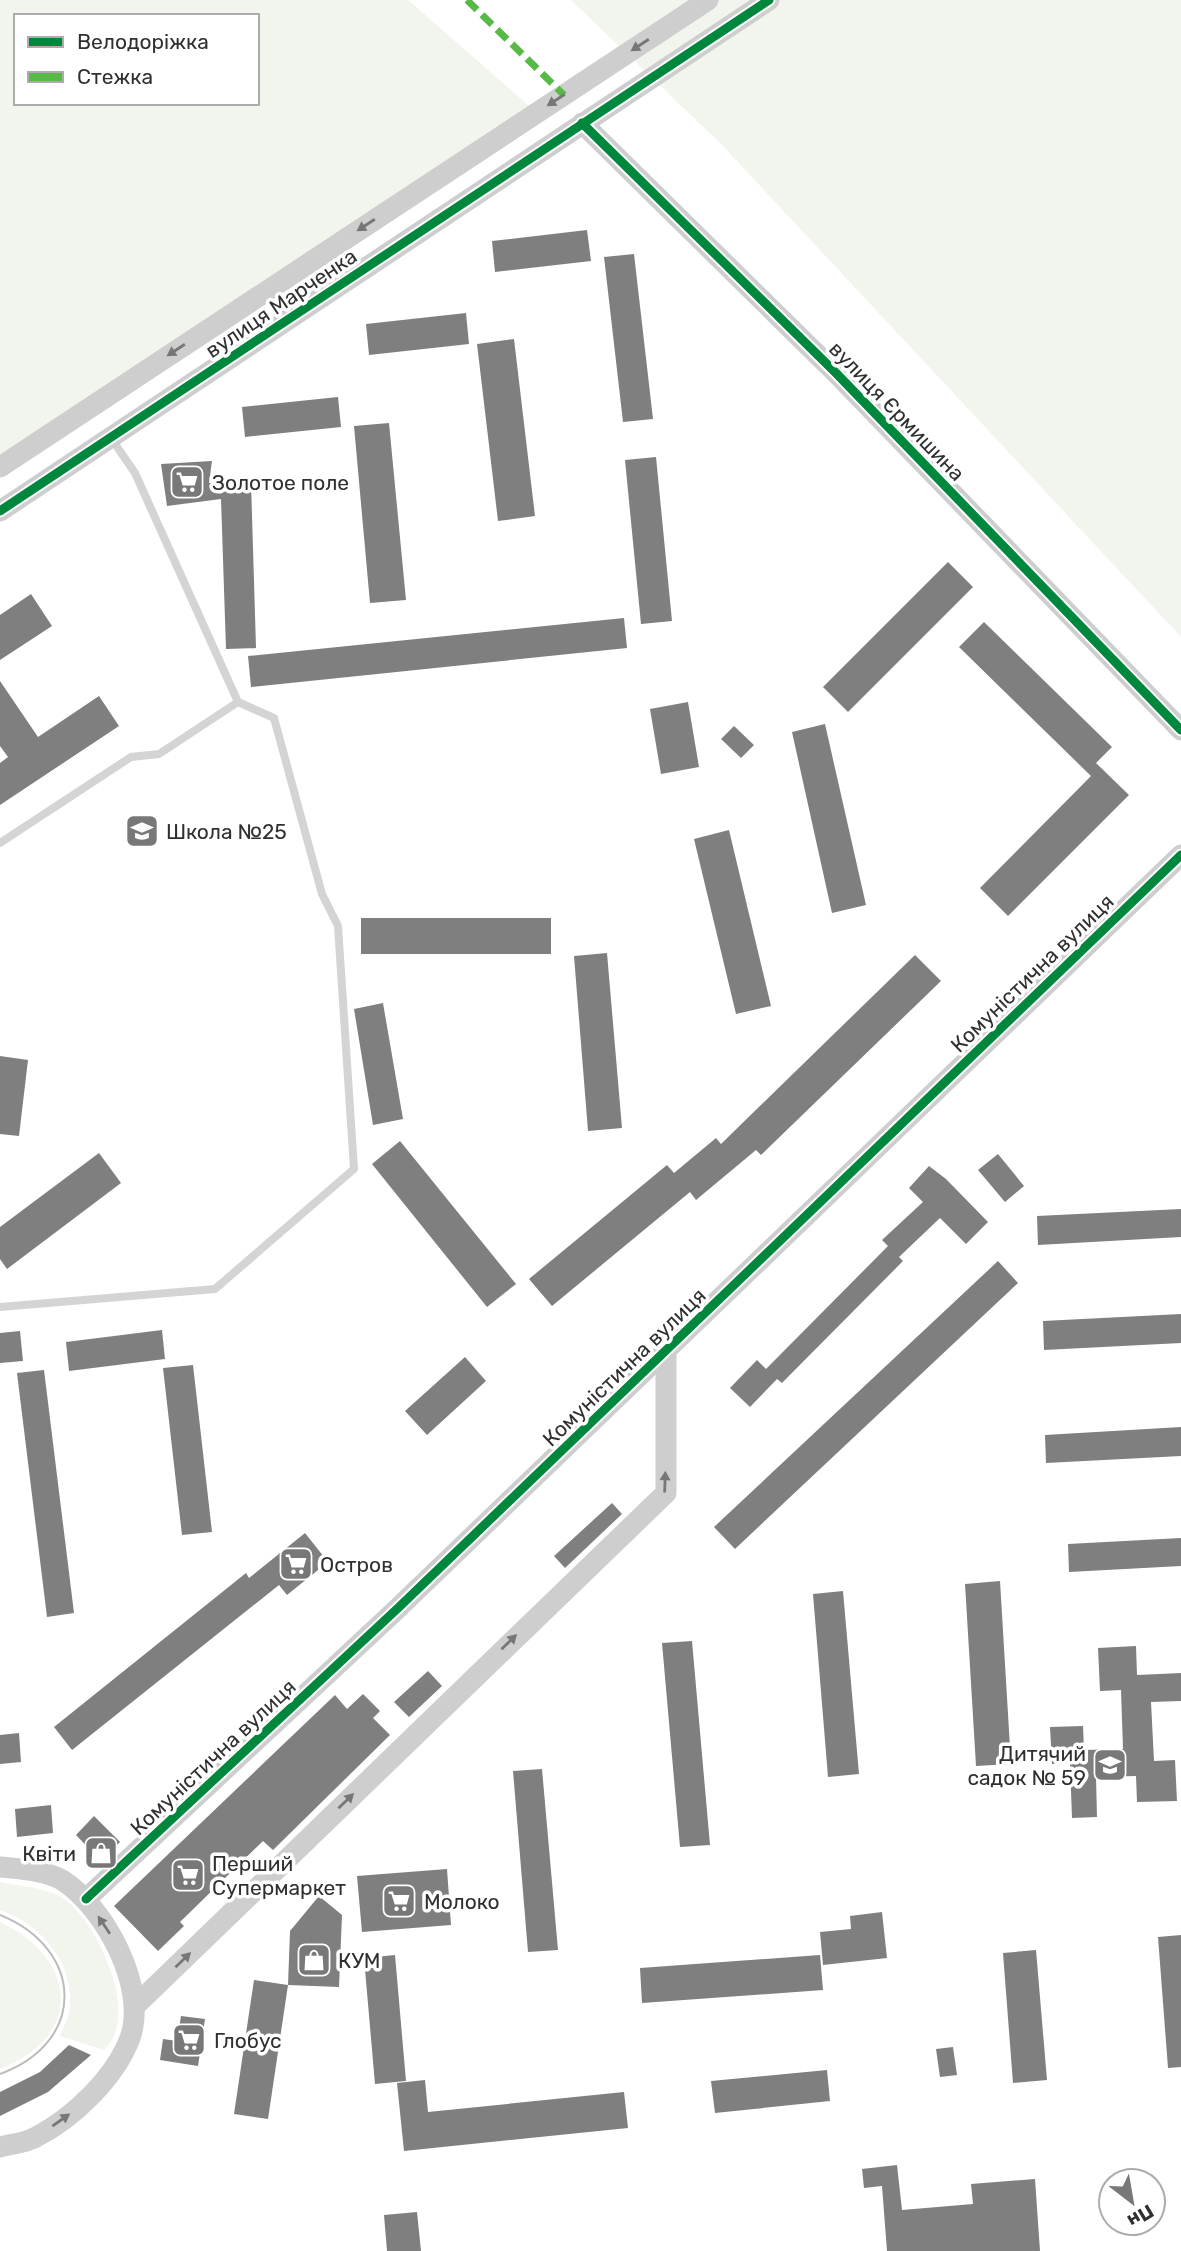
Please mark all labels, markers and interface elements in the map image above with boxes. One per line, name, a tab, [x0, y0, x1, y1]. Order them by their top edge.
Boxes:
legend	[14, 14, 259, 105]
text: Велодоріжка	[77, 29, 209, 54]
one-way arrow	[631, 38, 650, 51]
text: Стежка	[77, 64, 153, 89]
one-way arrow	[547, 93, 566, 106]
one-way arrow	[357, 218, 376, 231]
street label: вулиця Марченка	[201, 243, 361, 363]
street label: вулиця Єрмишина	[824, 336, 970, 486]
one-way arrow	[167, 344, 186, 357]
supermarket icon: Золотое поле	[168, 463, 206, 501]
place label: Золотое поле	[212, 470, 349, 495]
school or university icon: Школа №25	[123, 812, 161, 850]
place label: Школа №25	[166, 819, 287, 844]
street label: Комуністична вулиця	[945, 889, 1119, 1057]
street label: Комуністична вулиця	[537, 1283, 711, 1451]
one-way arrow	[660, 1470, 671, 1492]
supermarket icon: Остров	[277, 1545, 315, 1583]
place label: Остров	[320, 1552, 393, 1577]
one-way arrow	[500, 1634, 517, 1650]
street label: Комуністична вулиця	[125, 1674, 301, 1840]
place label: Дитячий садок № 59	[967, 1741, 1086, 1790]
school or university icon: Дитячий садок № 59	[1091, 1746, 1129, 1784]
one-way arrow	[337, 1793, 354, 1809]
shop icon: Квіти	[82, 1834, 120, 1872]
place label: Квіти	[22, 1841, 76, 1866]
place label: Перший Супермаркет	[212, 1851, 346, 1900]
supermarket icon: Перший Супермаркет	[169, 1856, 207, 1894]
supermarket icon: Молоко	[380, 1882, 418, 1920]
place label: Молоко	[424, 1889, 500, 1914]
one-way arrow	[98, 1916, 111, 1935]
shop icon: КУМ	[295, 1941, 333, 1979]
place label: КУМ	[338, 1948, 380, 1973]
one-way arrow	[175, 1951, 192, 1968]
supermarket icon: Глобус	[170, 2021, 208, 2059]
place label: Глобус	[214, 2028, 282, 2053]
one-way arrow	[52, 2113, 70, 2127]
north arrow	[1097, 2167, 1167, 2237]
text: Пн	[1123, 2200, 1158, 2233]

